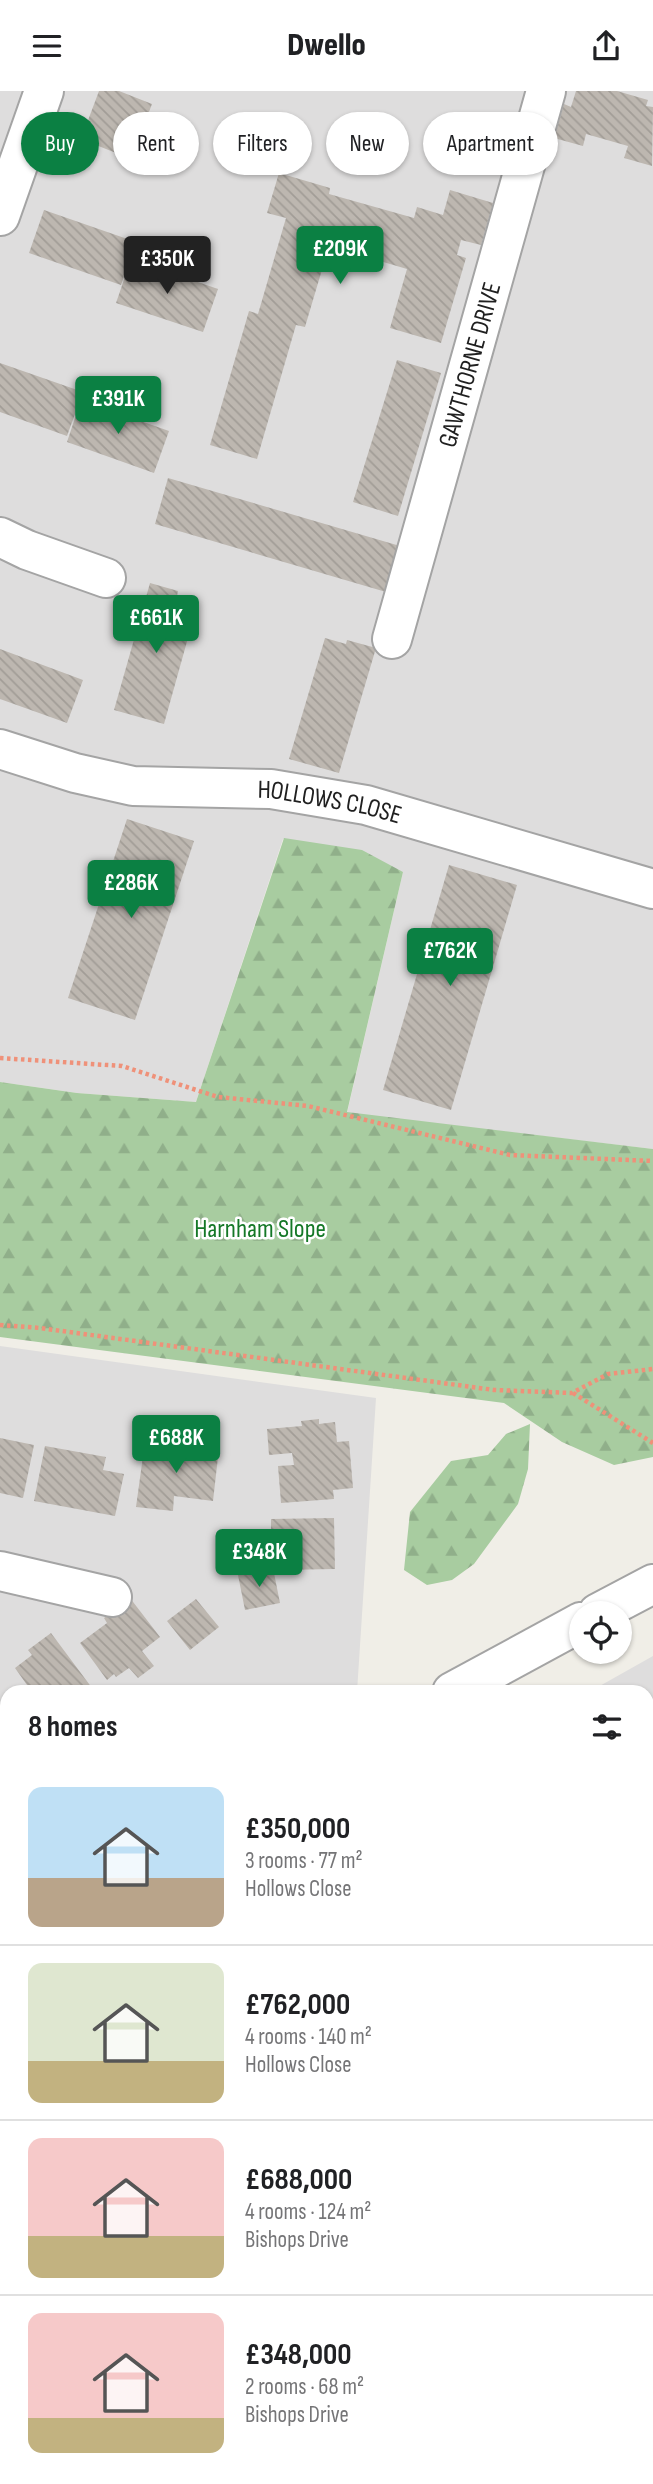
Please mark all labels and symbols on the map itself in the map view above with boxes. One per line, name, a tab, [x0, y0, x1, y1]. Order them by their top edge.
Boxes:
pin: £209K	[291, 227, 389, 286]
pin: £350K	[118, 237, 216, 296]
street label: GAWTHORNE DRIVE	[433, 279, 508, 451]
pin: £391K	[69, 377, 167, 436]
pin: £661K	[107, 595, 205, 655]
street label: HOLLOWS CLOSE	[257, 775, 405, 832]
pin: £286K	[82, 861, 180, 920]
pin: £762K	[401, 929, 499, 988]
park label: Harnham Slope	[194, 1214, 326, 1245]
pin: £688K	[127, 1415, 225, 1475]
pin: £348K	[210, 1529, 308, 1589]

